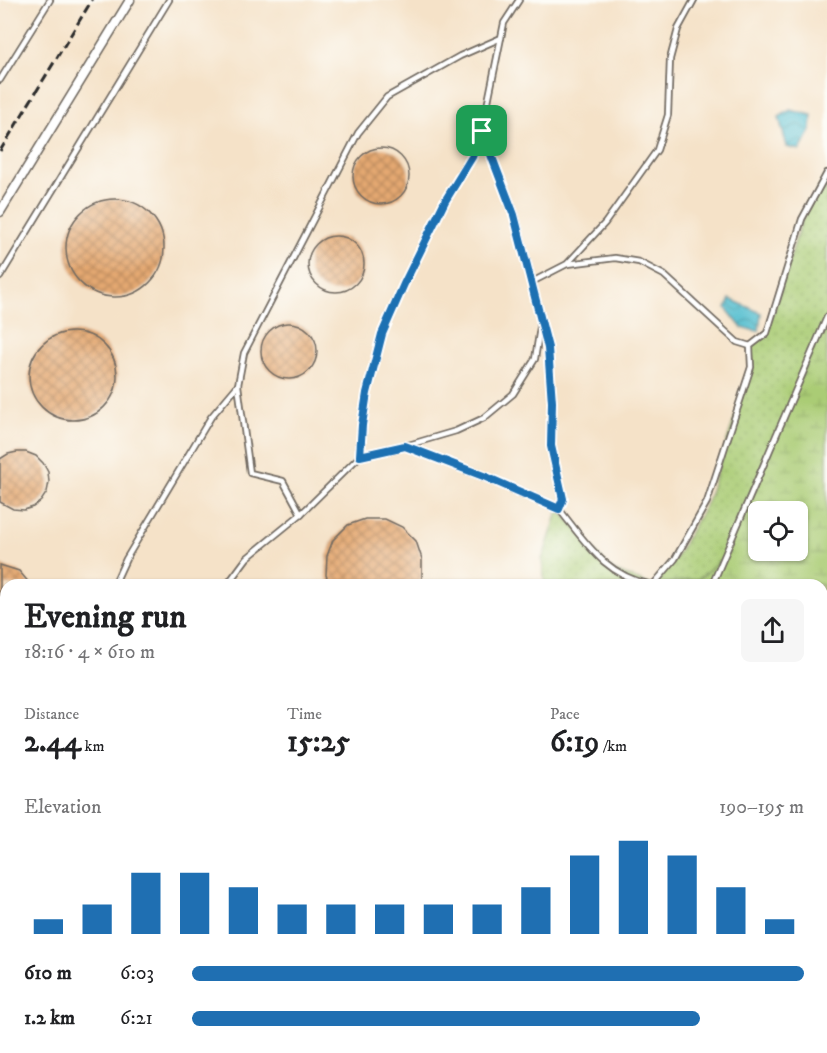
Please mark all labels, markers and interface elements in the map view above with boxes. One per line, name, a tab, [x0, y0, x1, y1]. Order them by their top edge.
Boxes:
pin	[456, 105, 507, 156]
icon: arrive	[465, 114, 498, 147]
map controls	[748, 501, 808, 561]
button: locate	[748, 501, 808, 561]
text: Evening run	[24, 597, 186, 638]
button: share	[741, 599, 804, 662]
text: 18:16 · 4 × 610 m	[24, 640, 155, 665]
text: Distance	[24, 704, 79, 724]
text: Time	[287, 704, 322, 724]
text: Pace	[550, 704, 580, 724]
text: 2.44	[24, 724, 81, 761]
text: 15:25	[287, 724, 350, 761]
text: 6:19	[550, 724, 599, 761]
text: km	[81, 736, 105, 756]
text: /km	[599, 736, 627, 756]
text: Elevation	[24, 795, 101, 820]
text: 190–195 m	[719, 795, 804, 820]
text: 610 m	[24, 961, 72, 986]
text: 6:03	[120, 961, 154, 986]
text: 1.2 km	[24, 1006, 75, 1031]
text: 6:21	[120, 1006, 153, 1031]

